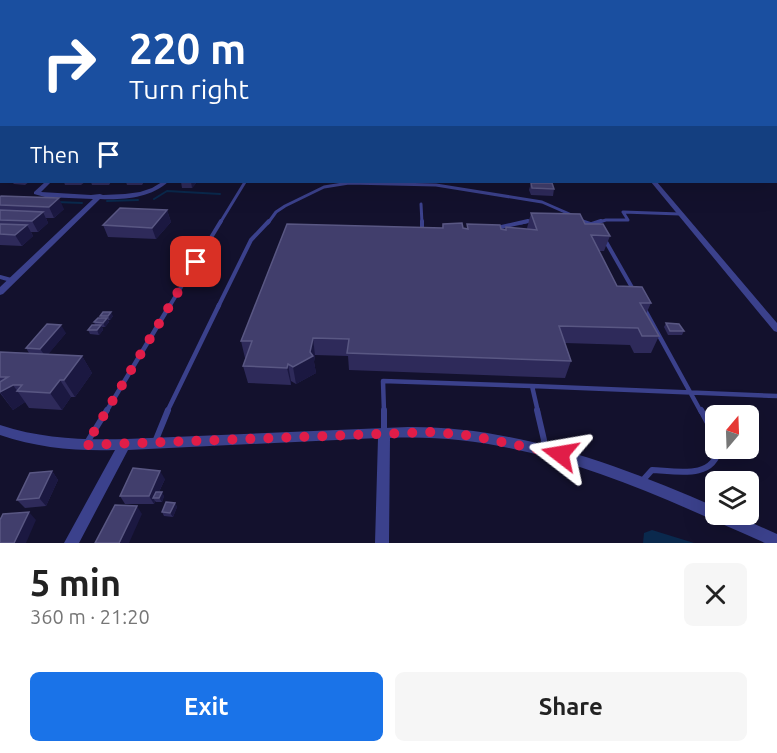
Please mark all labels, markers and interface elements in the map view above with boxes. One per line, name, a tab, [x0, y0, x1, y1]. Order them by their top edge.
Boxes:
icon: right	[30, 24, 108, 102]
text: 220 m	[129, 25, 246, 72]
text: Turn right	[129, 74, 249, 104]
icon: arrive	[92, 138, 125, 171]
text: Then	[30, 142, 80, 167]
pin	[170, 236, 221, 287]
icon: arrive	[179, 245, 212, 278]
north arrow	[705, 405, 759, 459]
map controls	[705, 405, 759, 525]
position arrow	[528, 422, 592, 486]
button: layers	[705, 471, 759, 525]
text: 5 min	[30, 562, 121, 603]
button: close	[684, 563, 747, 626]
text: 360 m · 21:20	[30, 605, 150, 628]
button: Exit	[30, 672, 383, 741]
button: Share	[395, 672, 747, 741]

